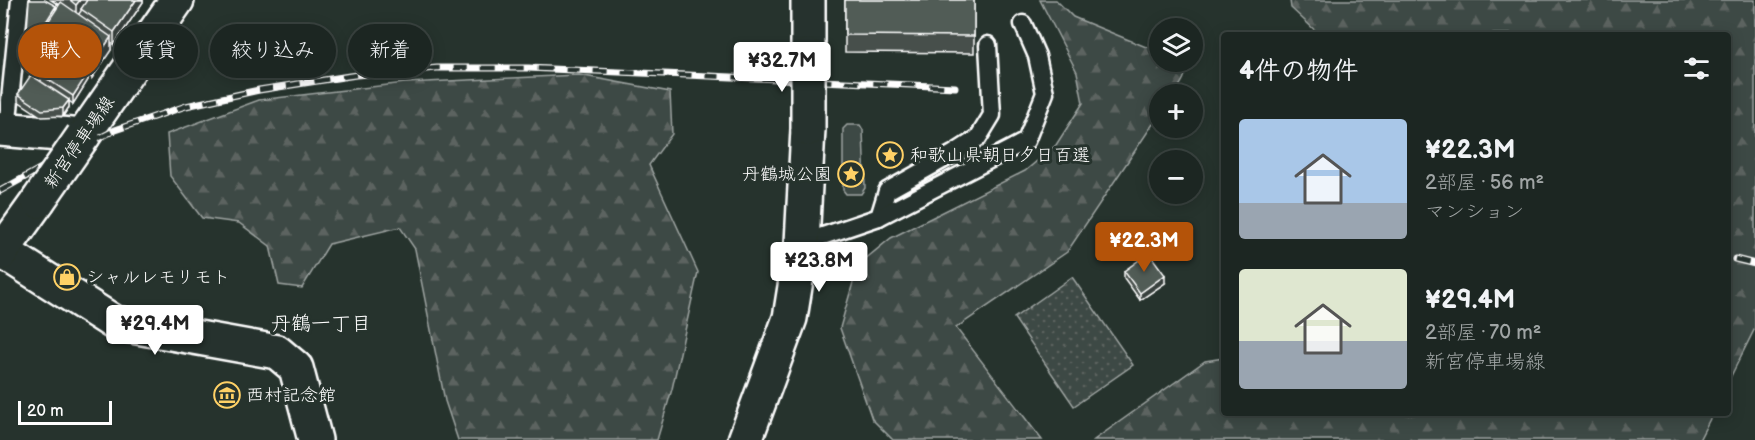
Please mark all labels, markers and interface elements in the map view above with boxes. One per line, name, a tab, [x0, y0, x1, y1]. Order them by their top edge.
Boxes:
map controls	[1149, 18, 1203, 204]
button: layers	[1149, 18, 1203, 72]
chip: 購入	[18, 24, 102, 78]
chip: 賃貸	[114, 24, 198, 78]
chip: 絞り込み	[210, 24, 336, 78]
chip: 新着	[348, 24, 432, 78]
pin: ¥32.7M	[733, 42, 831, 93]
text: ¥32.7M	[748, 49, 816, 73]
icon: filters	[1680, 52, 1713, 85]
text: 4件の物件	[1239, 56, 1358, 87]
button: +	[1149, 84, 1203, 138]
street label: 新宮停車場線	[40, 92, 119, 193]
text: ¥22.3M	[1425, 135, 1515, 166]
place icon: 和歌山県朝日夕日百選	[875, 140, 905, 170]
icon: home	[1287, 143, 1359, 215]
place label: 和歌山県朝日夕日百選	[910, 145, 1090, 166]
button: −	[1149, 150, 1203, 204]
place icon: 丹鶴城公園	[836, 159, 866, 189]
place label: 丹鶴城公園	[742, 164, 832, 185]
text: 2部屋 · 56 m²	[1425, 171, 1544, 195]
text: マンション	[1425, 200, 1524, 224]
pin: ¥22.3M	[1095, 222, 1193, 273]
text: ¥22.3M	[1109, 229, 1179, 253]
pin: ¥23.8M	[770, 242, 868, 293]
text: ¥23.8M	[784, 249, 854, 273]
shop icon: シャルレモリモト	[52, 262, 82, 292]
place label: シャルレモリモト	[86, 267, 230, 288]
text: ¥29.4M	[1425, 285, 1515, 316]
icon: home	[1287, 293, 1359, 365]
pin: ¥29.4M	[106, 305, 204, 356]
text: ¥29.4M	[120, 312, 190, 336]
district label: 丹鶴一丁目	[271, 312, 371, 336]
text: 2部屋 · 70 m²	[1425, 321, 1541, 345]
text: 新宮停車場線	[1425, 350, 1545, 374]
museum icon: 西村記念館	[212, 380, 242, 410]
place label: 西村記念館	[246, 385, 336, 406]
scale bar	[18, 398, 112, 426]
text: 20 m	[27, 402, 63, 421]

